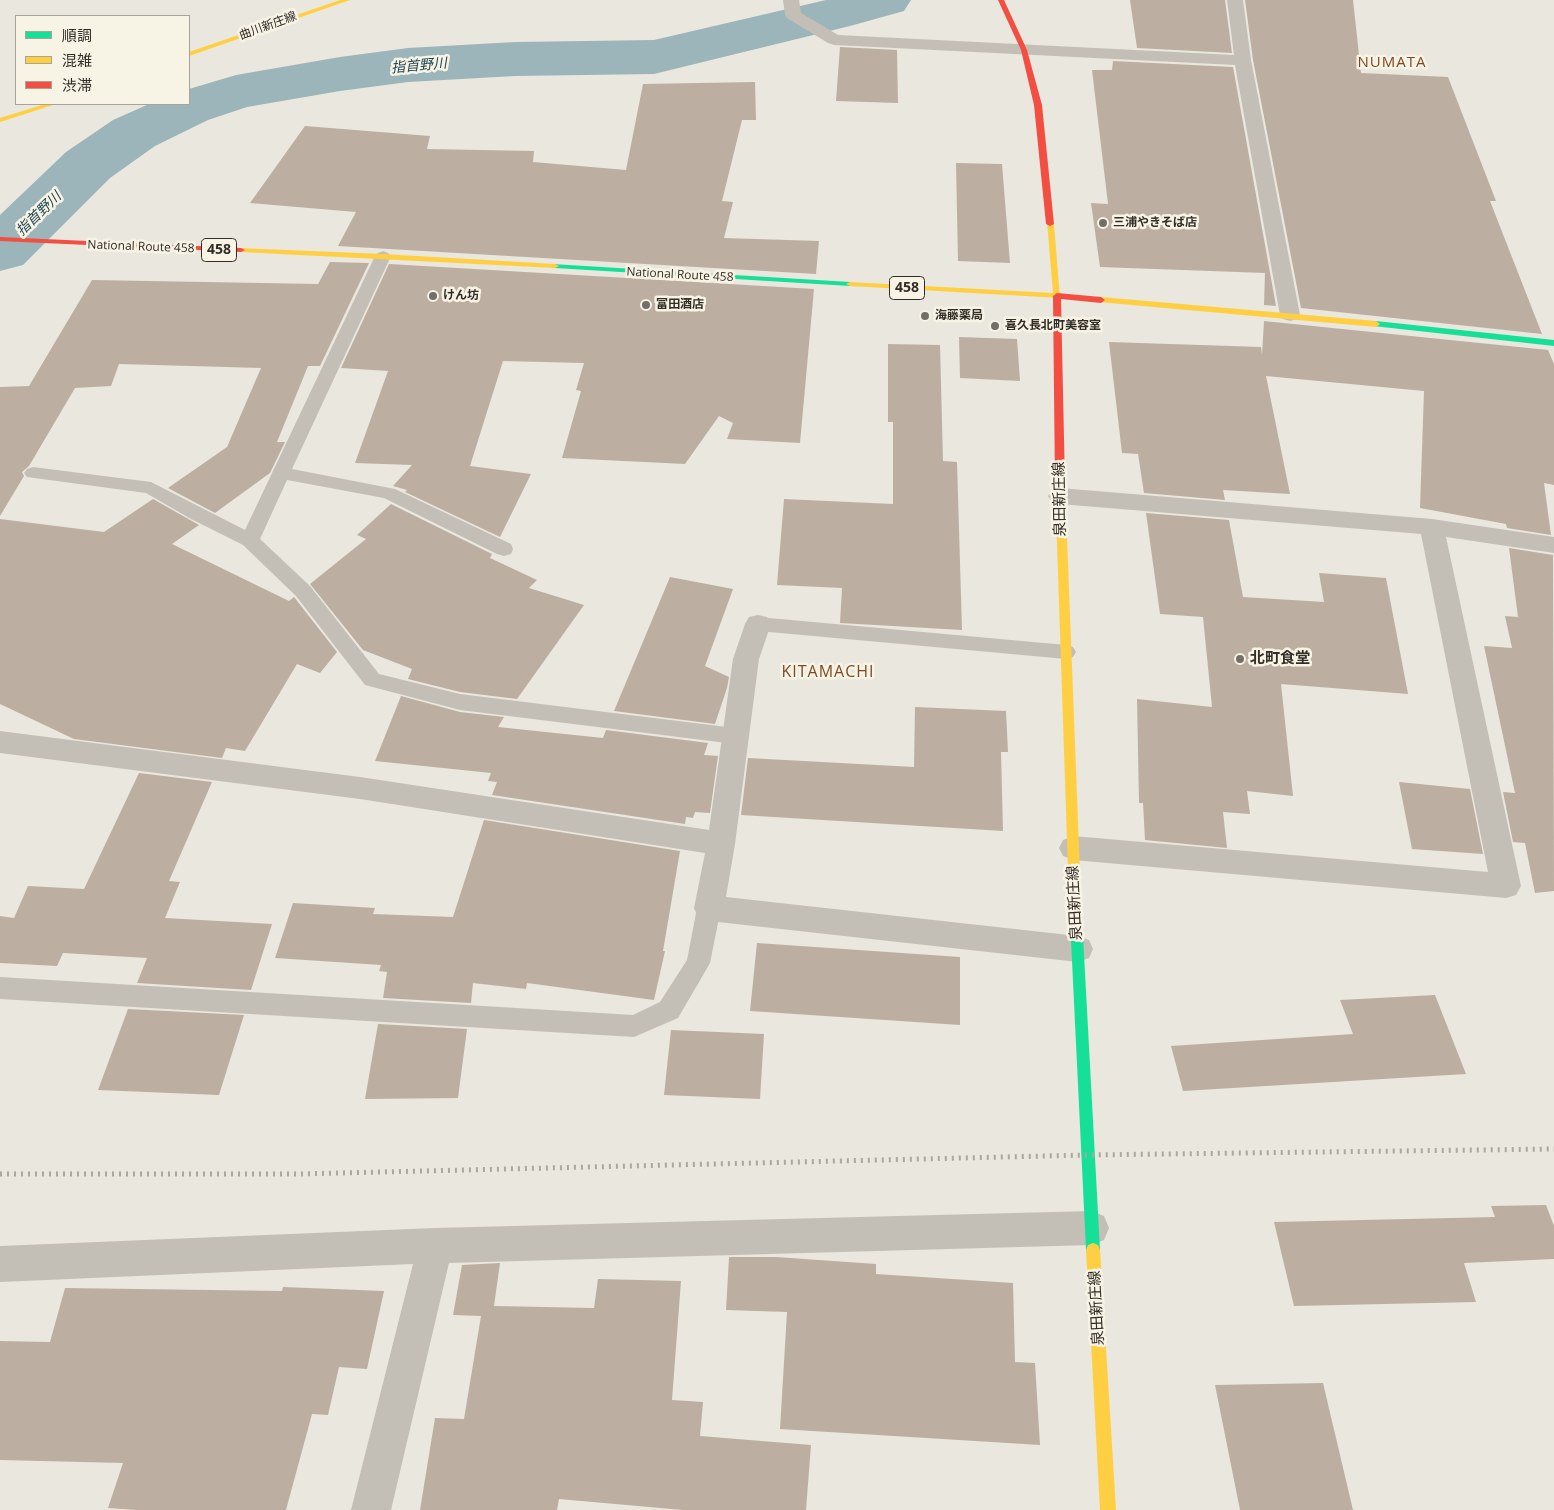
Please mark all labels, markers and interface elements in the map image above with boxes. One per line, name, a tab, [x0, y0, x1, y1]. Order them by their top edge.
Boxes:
street label: 曲川新庄線	[237, 9, 299, 43]
legend	[15, 15, 190, 105]
text: 順調	[62, 25, 92, 45]
text: 混雑	[62, 50, 92, 70]
district label: NUMATA	[1357, 54, 1427, 72]
water label: 指首野川	[390, 55, 448, 77]
text: 渋滞	[62, 75, 92, 95]
water label: 指首野川	[13, 189, 65, 239]
place label: 三浦やきそば店	[1113, 216, 1197, 230]
marker: 三浦やきそば店	[1097, 217, 1109, 229]
street label: National Route 458	[87, 238, 195, 256]
road number: 458	[202, 238, 236, 262]
street label: National Route 458	[626, 265, 734, 285]
road number: 458	[890, 276, 924, 300]
place label: けん坊	[443, 289, 479, 303]
marker: けん坊	[427, 290, 439, 302]
place label: 富田酒店	[656, 298, 704, 312]
marker: 富田酒店	[640, 299, 652, 311]
place label: 海藤薬局	[935, 309, 983, 323]
marker: 海藤薬局	[919, 310, 931, 322]
place label: 喜久長北町美容室	[1005, 319, 1101, 333]
marker: 喜久長北町美容室	[989, 320, 1001, 332]
street label: 泉田新庄線	[1050, 461, 1070, 537]
place label: 北町食堂	[1250, 650, 1310, 668]
marker: 北町食堂	[1234, 653, 1246, 665]
district label: KITAMACHI	[780, 662, 876, 682]
street label: 泉田新庄線	[1064, 865, 1086, 941]
street label: 泉田新庄線	[1086, 1270, 1108, 1346]

